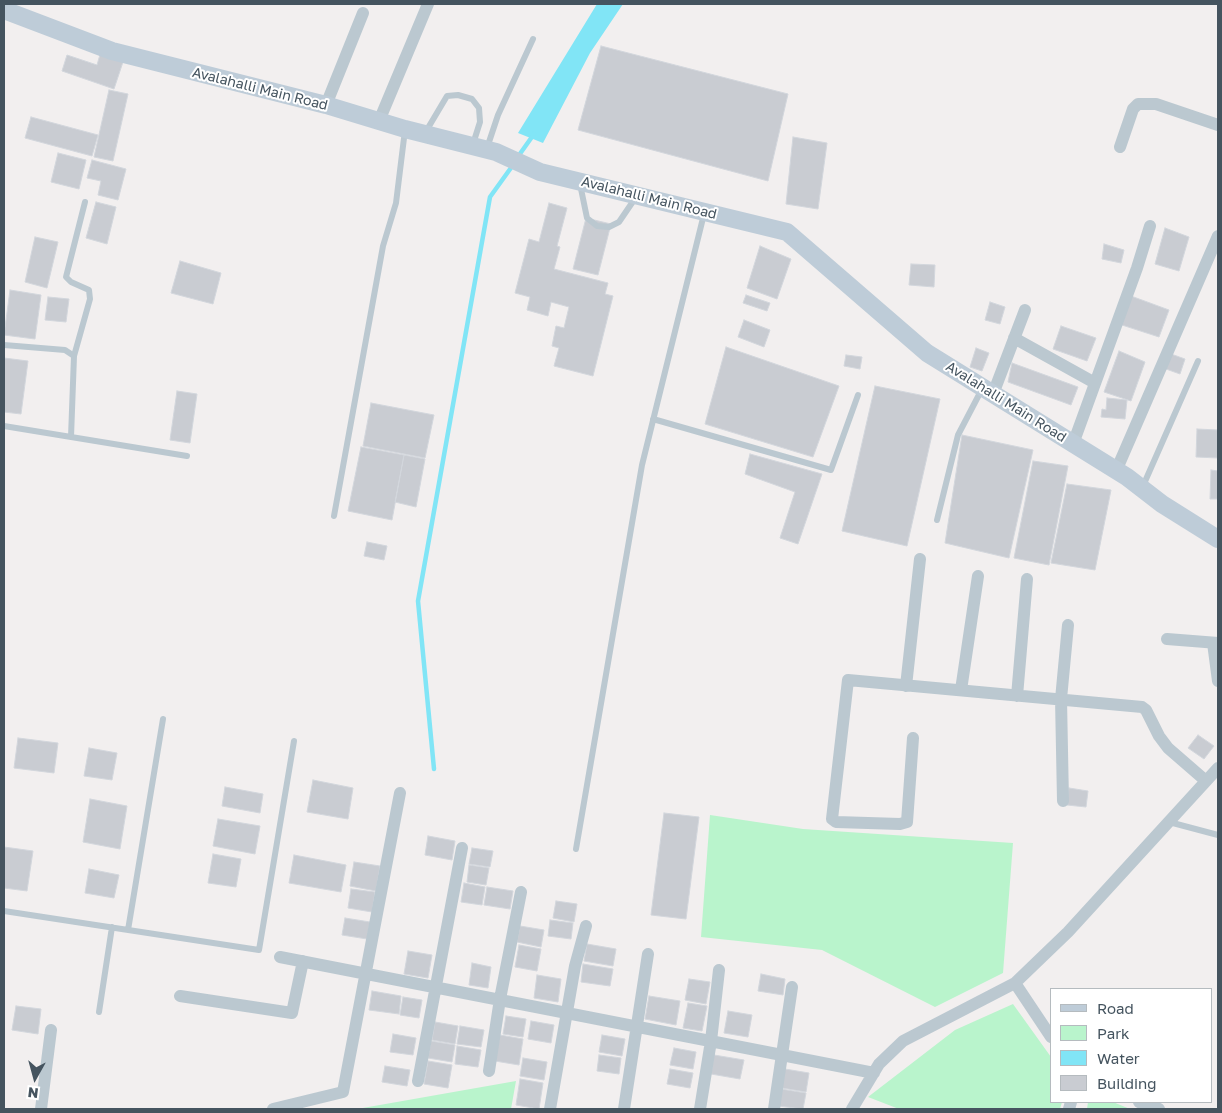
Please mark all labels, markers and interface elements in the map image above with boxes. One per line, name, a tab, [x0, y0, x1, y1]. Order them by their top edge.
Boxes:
street label: Avalahalli Main Road	[190, 64, 330, 114]
street label: Avalahalli Main Road	[579, 173, 719, 223]
street label: Avalahalli Main Road	[943, 358, 1069, 446]
legend	[1050, 988, 1212, 1103]
text: Road	[1097, 999, 1134, 1017]
text: Park	[1097, 1024, 1129, 1042]
text: Water	[1097, 1049, 1140, 1067]
north arrow	[10, 1053, 60, 1103]
text: Building	[1097, 1074, 1157, 1092]
text: N	[27, 1084, 39, 1102]

